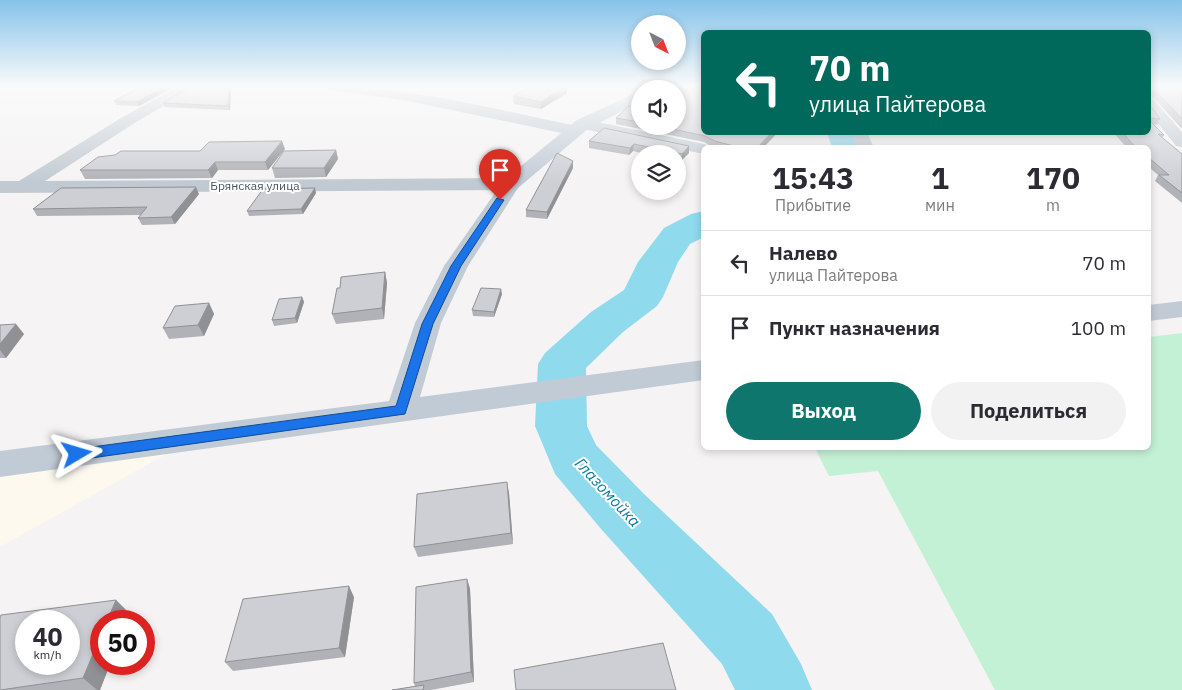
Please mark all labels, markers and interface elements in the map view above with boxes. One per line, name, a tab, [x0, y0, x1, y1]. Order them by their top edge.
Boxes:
north arrow	[631, 15, 686, 70]
map controls	[631, 15, 686, 200]
text: 70 m	[809, 45, 891, 91]
icon: left	[726, 50, 791, 115]
button: sound	[631, 80, 686, 135]
text: улица Пайтерова	[809, 89, 986, 118]
button: layers	[631, 145, 686, 200]
pin	[479, 149, 521, 200]
icon: arrive	[486, 156, 514, 184]
text: 15:43	[772, 158, 854, 197]
text: 1	[931, 158, 949, 197]
text: 170	[1026, 158, 1080, 197]
street label: Брянская улица	[210, 178, 300, 193]
text: Прибытие	[775, 195, 851, 215]
text: мин	[925, 195, 955, 215]
text: m	[1046, 195, 1060, 215]
text: Налево	[769, 241, 838, 265]
icon: left	[726, 249, 754, 277]
text: 70 m	[1082, 251, 1126, 275]
text: улица Пайтерова	[769, 265, 898, 285]
icon: arrive	[726, 314, 754, 342]
text: Пункт назначения	[769, 316, 940, 340]
text: 100 m	[1071, 316, 1126, 340]
button: Выход	[726, 382, 921, 440]
button: Поделиться	[931, 382, 1126, 440]
position arrow	[50, 427, 102, 479]
water label: Глазомойка	[571, 453, 645, 531]
speed limit sign: 50	[90, 610, 155, 675]
text: 40	[32, 620, 63, 653]
text: km/h	[33, 647, 62, 662]

